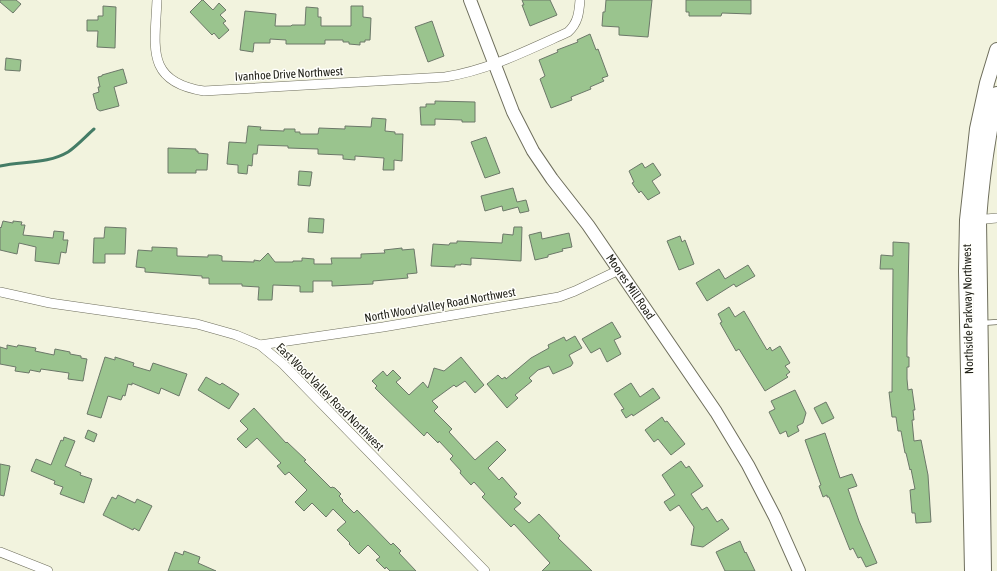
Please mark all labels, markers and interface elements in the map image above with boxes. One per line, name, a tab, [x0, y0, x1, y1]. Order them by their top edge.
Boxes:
street label: Ivanhoe Drive Northwest	[235, 64, 344, 84]
street label: Northside Parkway Northwest	[960, 243, 976, 374]
street label: Moores Mill Road	[603, 252, 658, 322]
street label: North Wood Valley Road Northwest	[363, 285, 517, 325]
street label: East Wood Valley Road Northwest	[273, 340, 387, 454]

